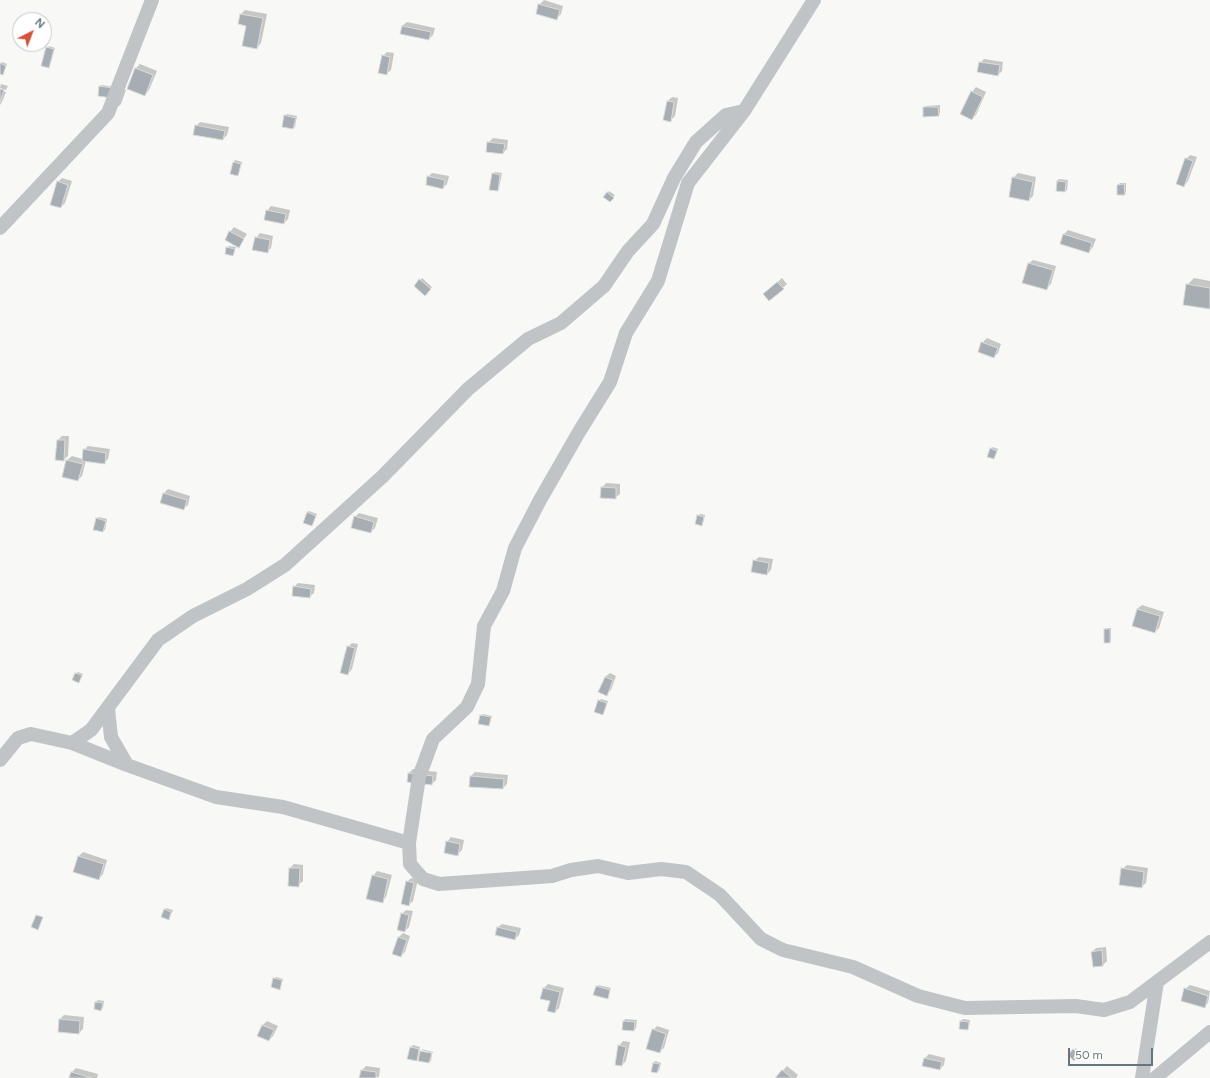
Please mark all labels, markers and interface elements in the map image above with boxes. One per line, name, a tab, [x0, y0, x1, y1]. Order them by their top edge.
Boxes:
north arrow	[12, 12, 52, 52]
text: N	[32, 16, 47, 31]
scale bar	[1070, 1040, 1155, 1066]
text: 50 m	[1075, 1048, 1103, 1062]

